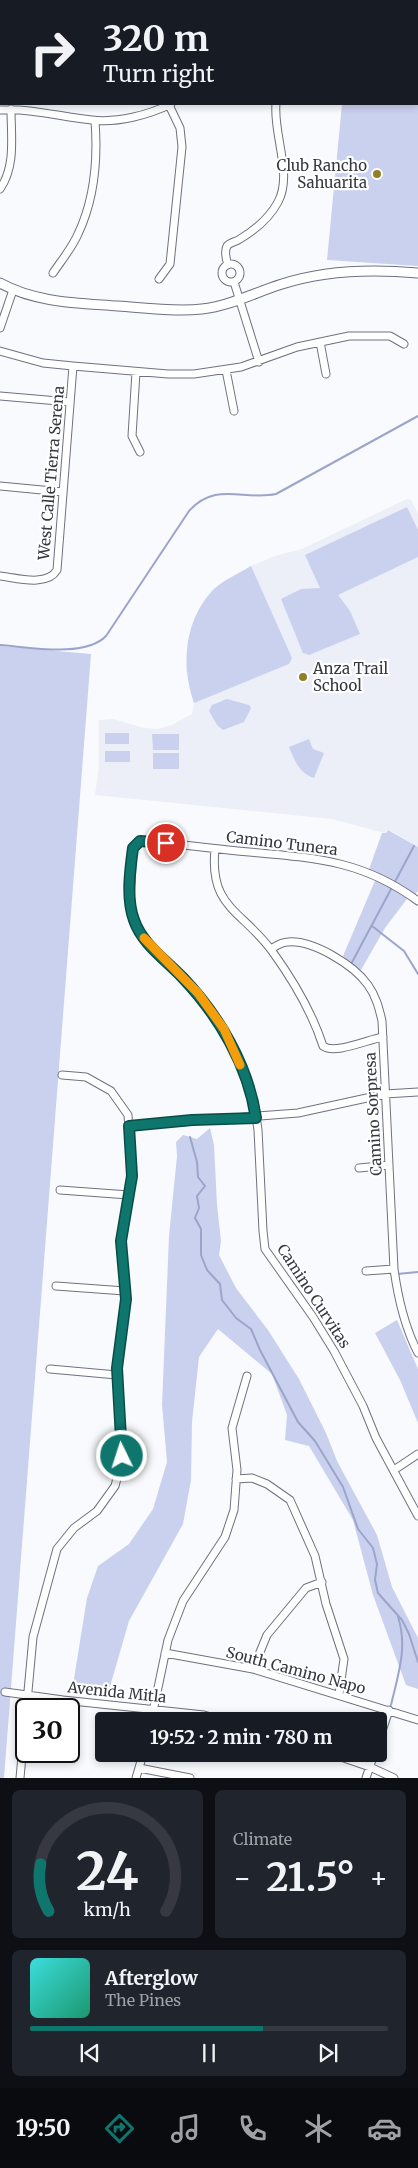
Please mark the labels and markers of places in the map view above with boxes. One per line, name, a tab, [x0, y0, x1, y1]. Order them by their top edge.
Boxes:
place label: Club Rancho Sahuarita	[277, 156, 367, 192]
marker: Club Rancho Sahuarita	[371, 168, 383, 180]
place label: Anza Trail School	[312, 659, 389, 695]
marker: Anza Trail School	[297, 671, 309, 683]
pin	[145, 822, 187, 864]

